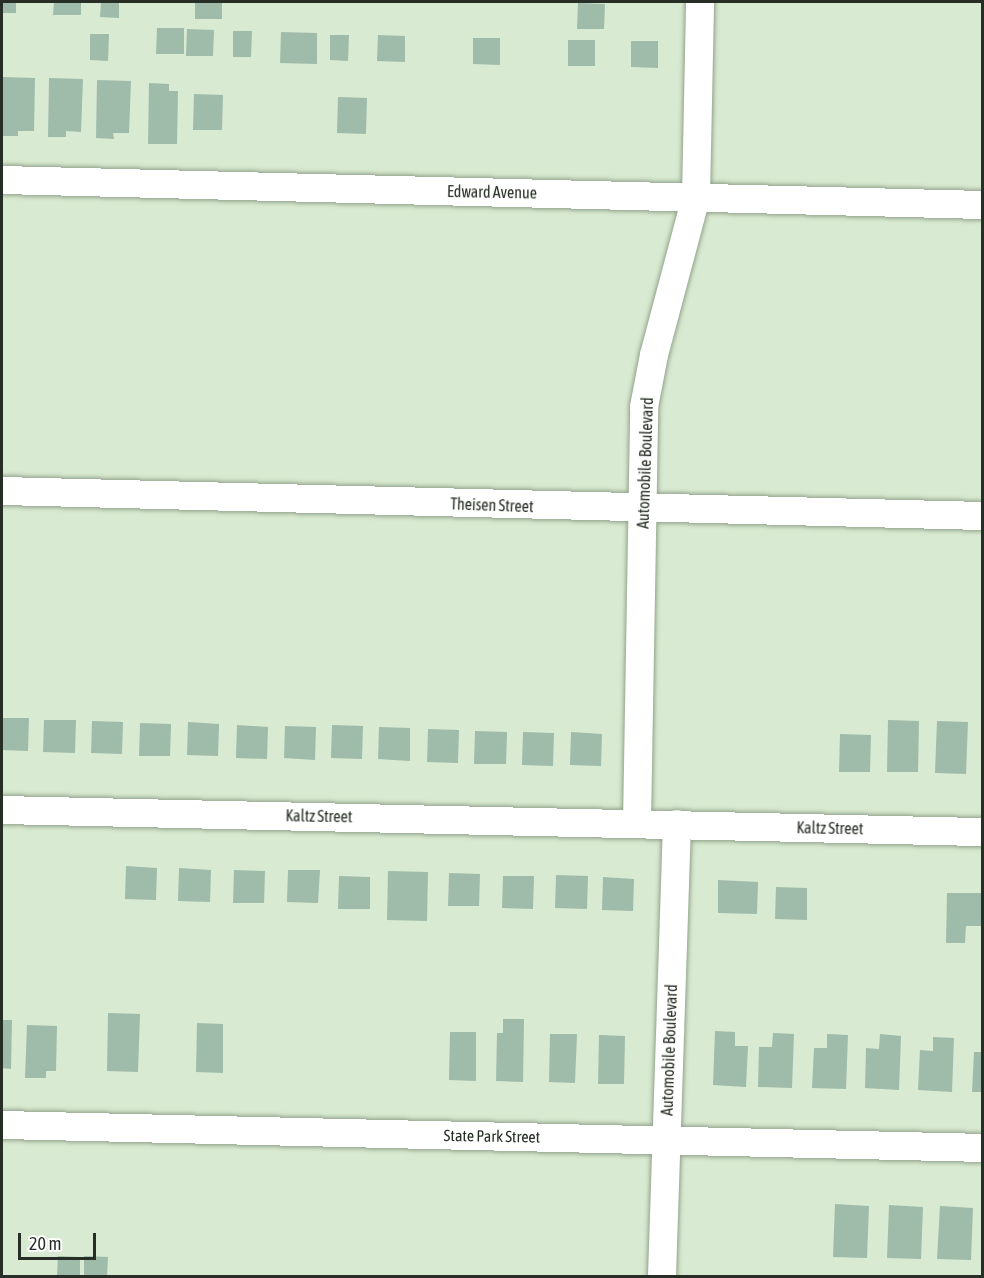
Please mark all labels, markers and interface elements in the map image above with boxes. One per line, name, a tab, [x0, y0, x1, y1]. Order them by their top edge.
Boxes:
street label: Edward Avenue	[447, 182, 537, 202]
street label: Automobile Boulevard	[633, 397, 657, 529]
street label: Theisen Street	[450, 494, 534, 516]
street label: Kaltz Street	[285, 806, 353, 826]
street label: Kaltz Street	[796, 818, 864, 838]
street label: Automobile Boulevard	[657, 984, 681, 1116]
street label: State Park Street	[443, 1126, 541, 1146]
scale bar	[21, 1221, 99, 1259]
text: 20 m	[29, 1233, 61, 1254]

